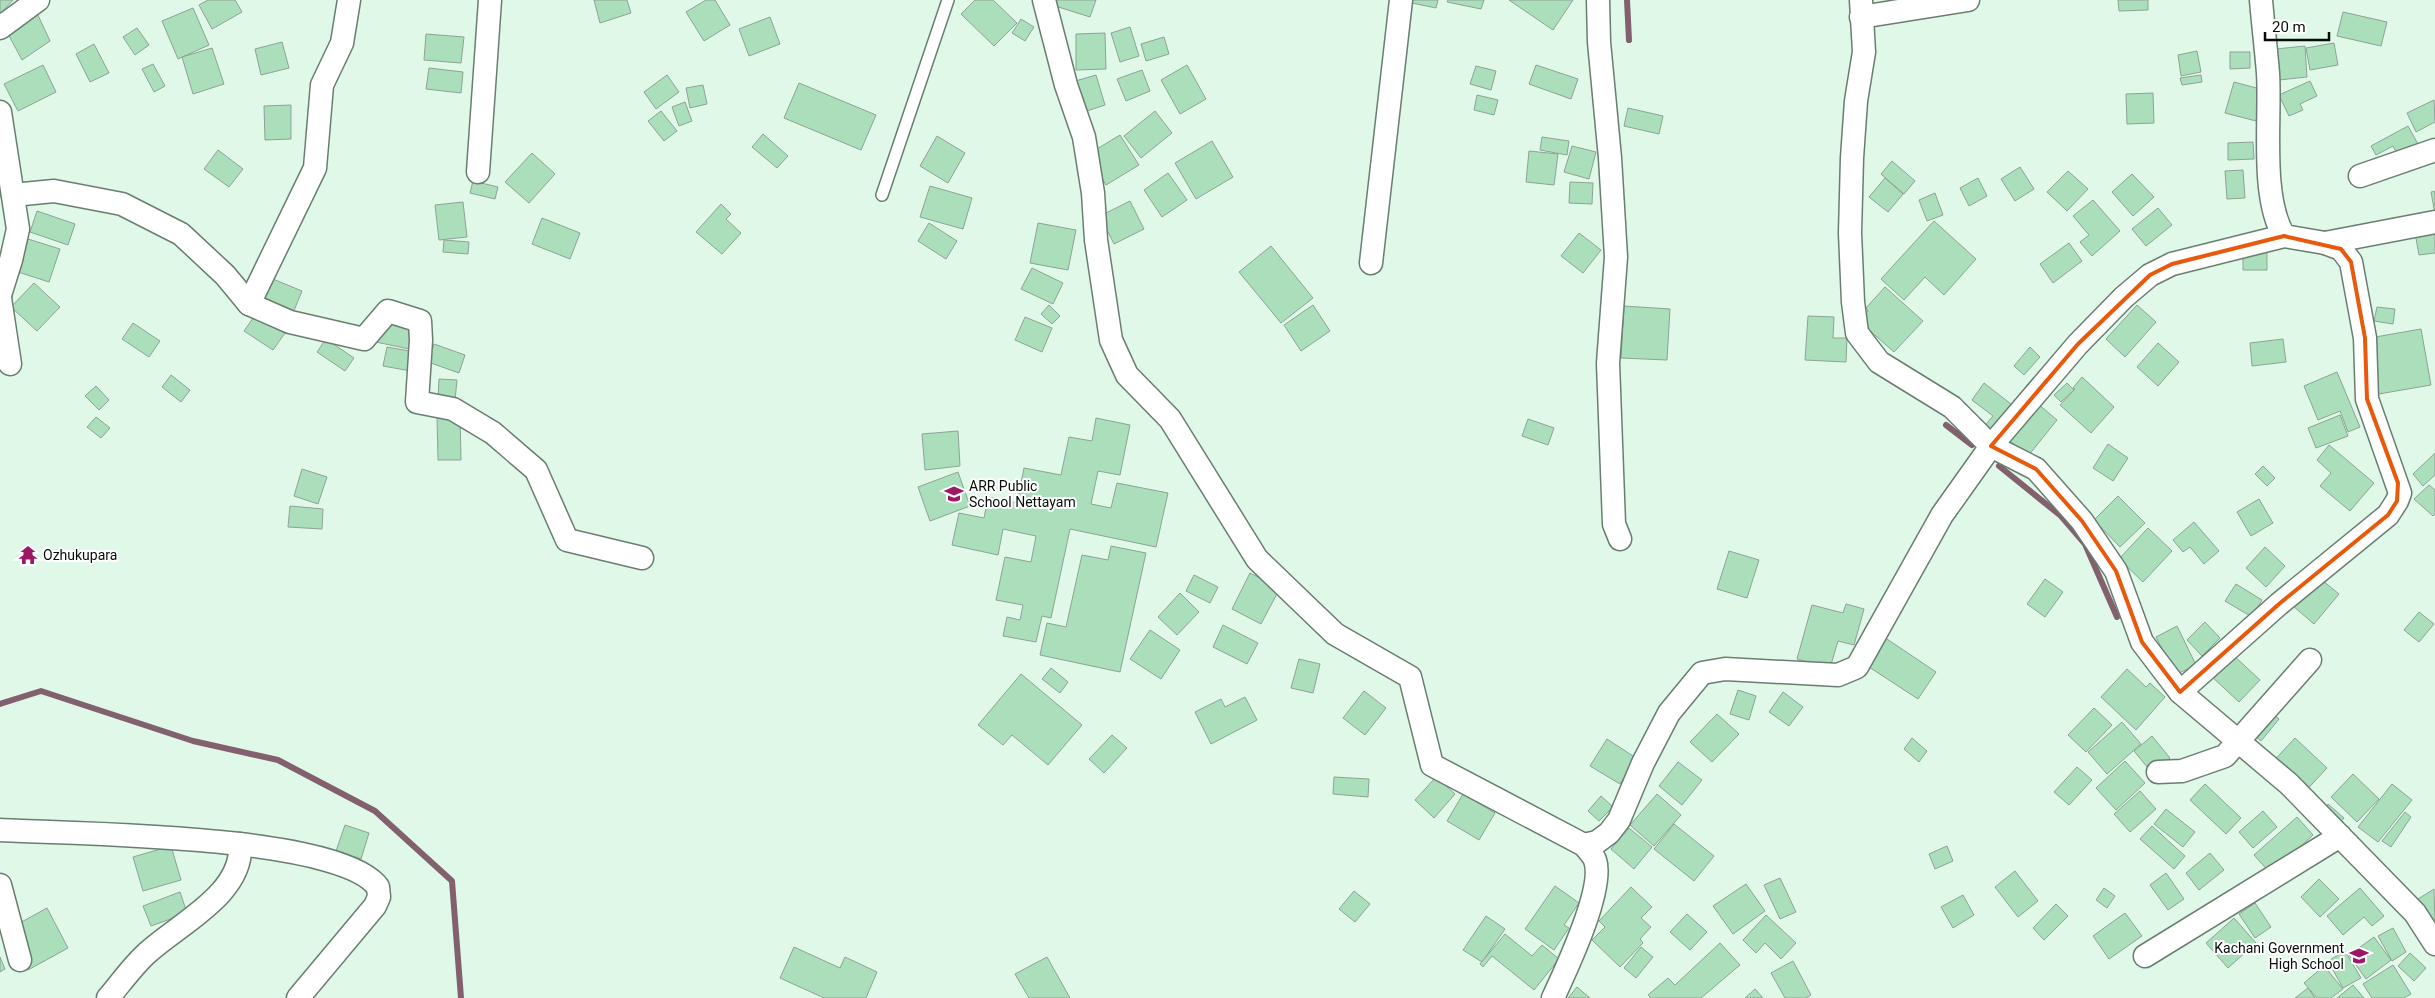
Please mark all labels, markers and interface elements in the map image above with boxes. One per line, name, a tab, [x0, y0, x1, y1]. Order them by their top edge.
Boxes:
scale bar	[2265, 10, 2329, 42]
text: 20 m	[2272, 18, 2306, 36]
place label: ARR Public School Nettayam	[969, 478, 1076, 510]
school or university icon: ARR Public School Nettayam	[943, 483, 965, 505]
temple icon: Ozhukupara	[17, 544, 39, 566]
place label: Ozhukupara	[43, 547, 117, 563]
place label: Kachani Government High School	[2214, 940, 2344, 972]
school or university icon: Kachani Government High School	[2348, 945, 2370, 967]

